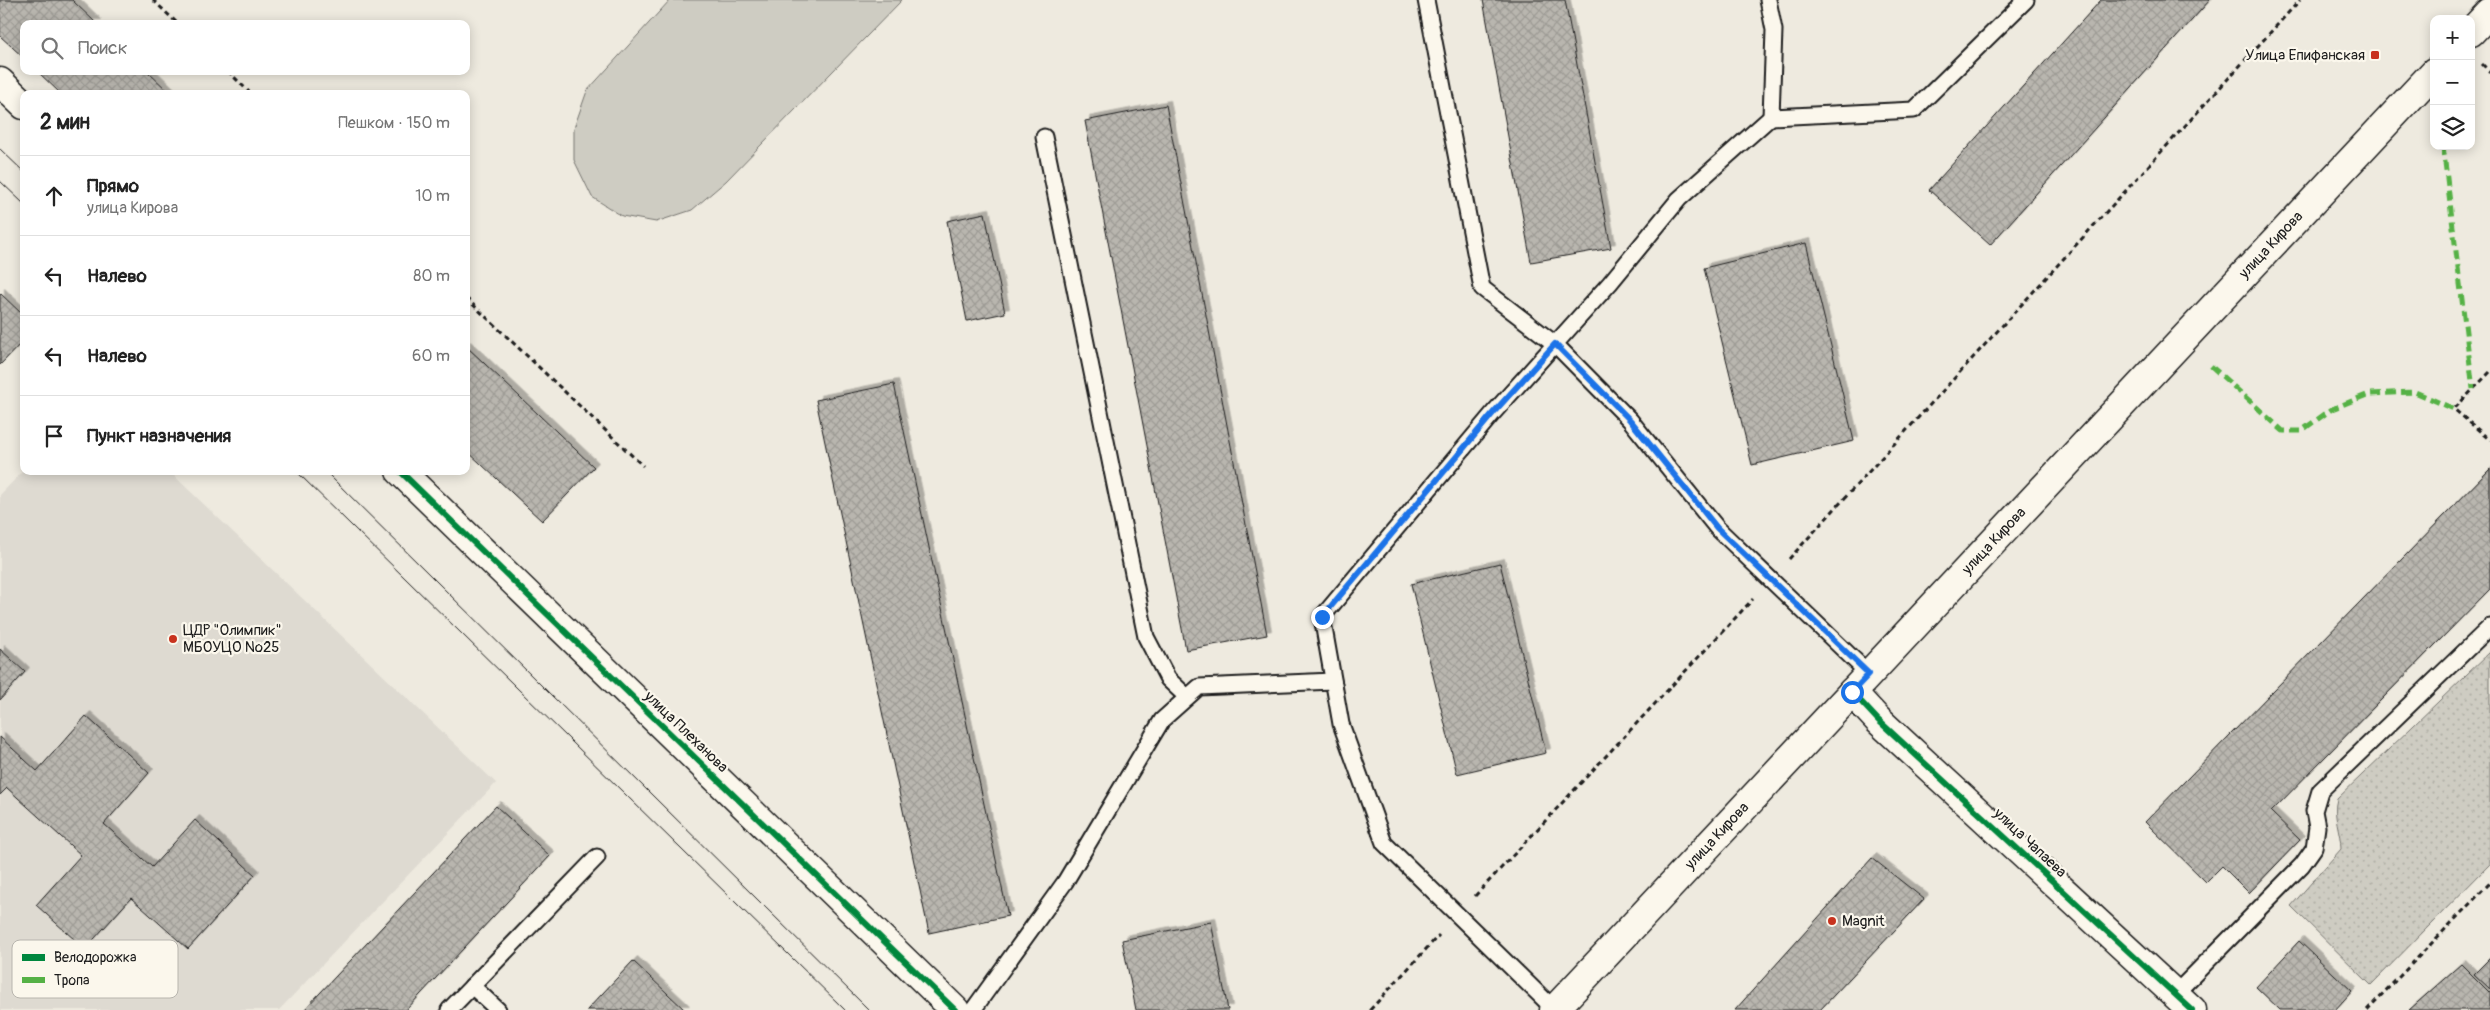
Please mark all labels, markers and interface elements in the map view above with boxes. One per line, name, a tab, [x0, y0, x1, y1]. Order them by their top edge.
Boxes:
map controls	[2430, 15, 2475, 150]
button: +	[2430, 15, 2475, 60]
search box	[20, 20, 470, 75]
icon: search	[38, 34, 66, 62]
text: Поиск	[78, 36, 128, 60]
place label: Улица Епифанская	[2245, 46, 2365, 65]
marker: Улица Епифанская	[2369, 49, 2381, 61]
button: −	[2430, 60, 2475, 105]
button: layers	[2430, 105, 2475, 150]
text: 2 мин	[40, 109, 90, 136]
text: Пешком · 150 m	[338, 113, 450, 133]
text: Прямо	[87, 174, 139, 198]
icon: ahead	[40, 182, 68, 210]
text: 10 m	[415, 186, 450, 206]
text: улица Кирова	[87, 198, 178, 218]
street label: улица Кирова	[2234, 207, 2307, 283]
icon: left	[40, 262, 68, 290]
text: Налево	[87, 264, 147, 288]
text: 80 m	[413, 266, 450, 286]
icon: left	[40, 342, 68, 370]
text: Налево	[87, 344, 147, 368]
text: 60 m	[412, 346, 450, 366]
icon: arrive	[40, 422, 68, 450]
text: Пункт назначения	[87, 424, 231, 448]
street label: улица Кирова	[1957, 503, 2030, 579]
route end	[1311, 606, 1334, 629]
place label: ЦДР "Олимпик" МБОУЦО №25	[183, 621, 282, 657]
marker: ЦДР "Олимпик" МБОУЦО №25	[167, 633, 179, 645]
route start	[1841, 681, 1864, 704]
street label: улица Плеханова	[639, 687, 732, 777]
street label: улица Кирова	[1680, 798, 1753, 874]
street label: улица Чапаева	[1989, 804, 2070, 882]
place label: Magnit	[1842, 912, 1885, 931]
marker: Magnit	[1826, 915, 1838, 927]
legend	[12, 940, 178, 998]
text: Велодорожка	[54, 949, 136, 966]
text: Тропа	[54, 972, 90, 989]

